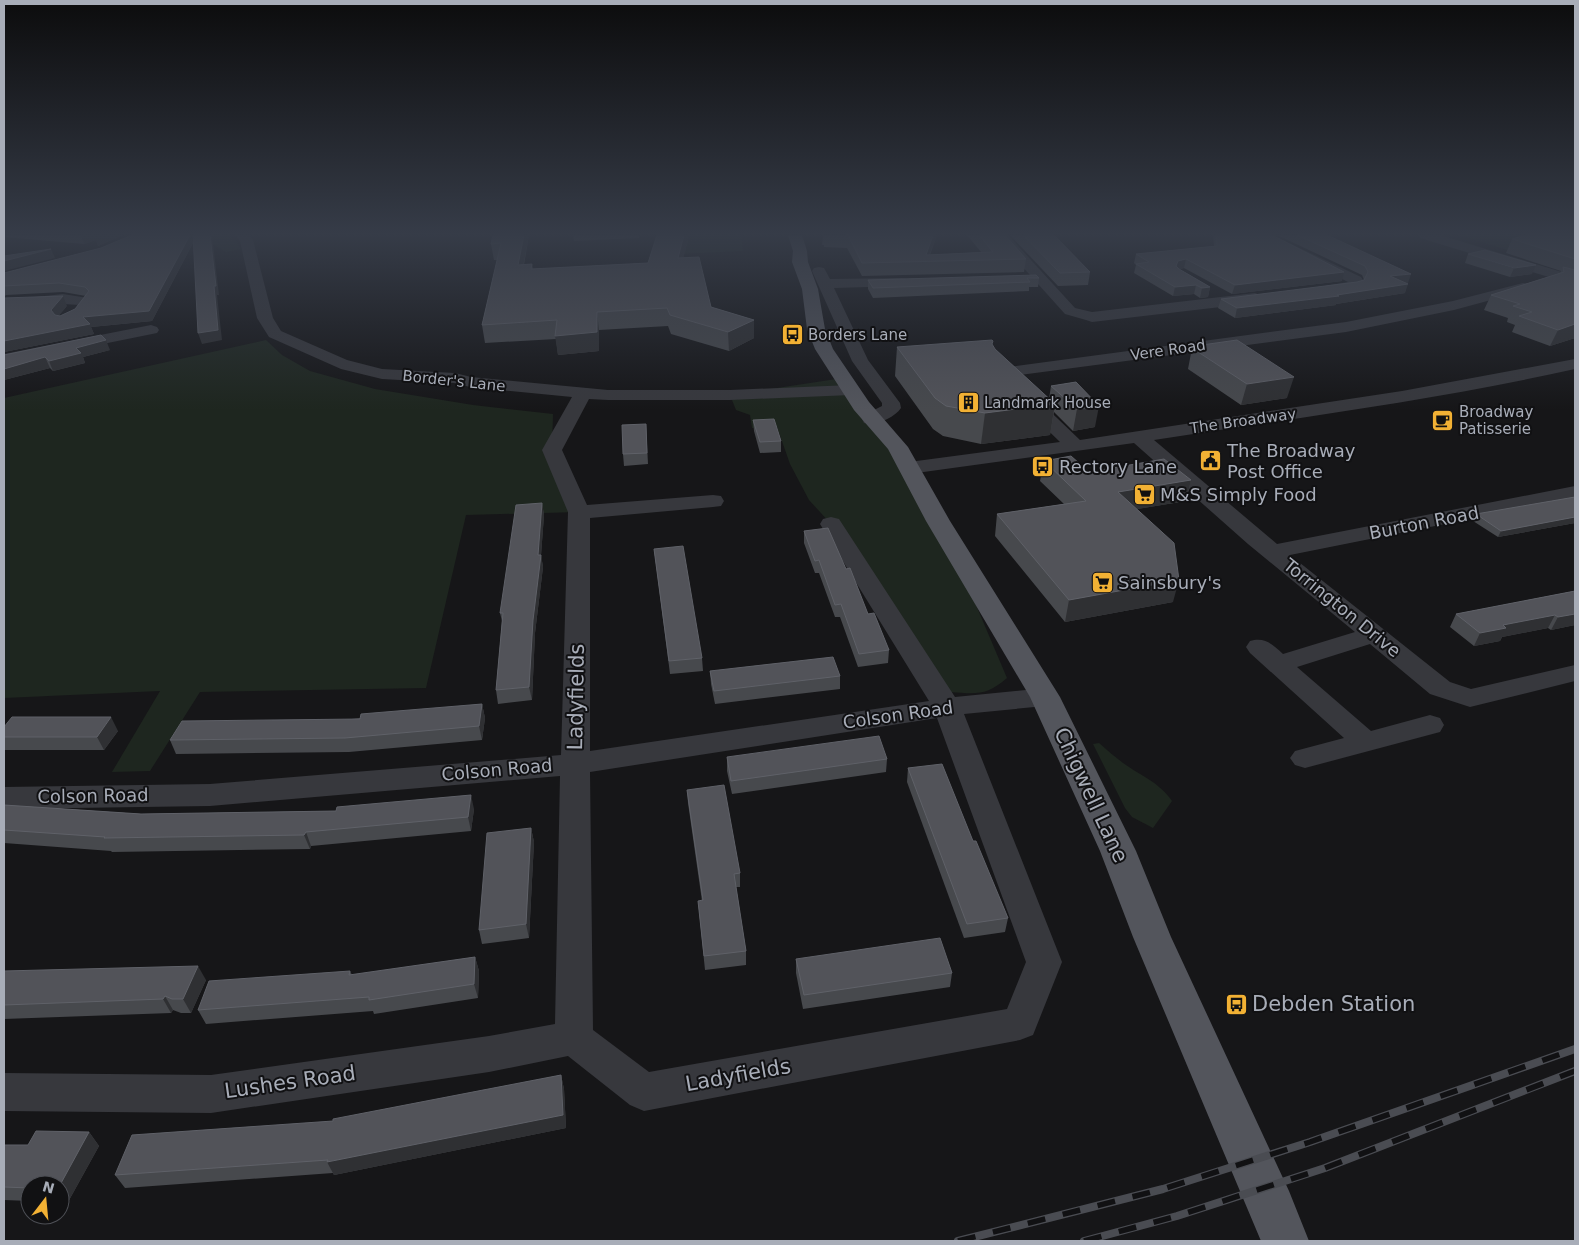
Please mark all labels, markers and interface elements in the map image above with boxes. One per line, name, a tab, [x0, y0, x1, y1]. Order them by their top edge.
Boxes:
bus stop icon: Borders Lane	[780, 323, 804, 347]
place label: Borders Lane	[808, 326, 907, 344]
street label: Vere Road	[1129, 336, 1207, 364]
street label: Border's Lane	[402, 367, 506, 395]
building icon: Landmark House	[956, 391, 980, 415]
place label: Landmark House	[984, 394, 1111, 412]
place label: Broadway Patisserie	[1459, 403, 1533, 438]
street label: The Broadway	[1188, 405, 1297, 437]
cafe icon: Broadway Patisserie	[1431, 409, 1455, 433]
place label: The Broadway Post Office	[1226, 440, 1356, 482]
public building icon: The Broadway Post Office	[1199, 449, 1223, 473]
bus stop icon: Rectory Lane	[1031, 455, 1055, 479]
place label: Rectory Lane	[1059, 456, 1177, 477]
supermarket icon: M&S Simply Food	[1132, 483, 1156, 507]
place label: M&S Simply Food	[1160, 484, 1317, 505]
street label: Burton Road	[1367, 502, 1481, 543]
street label: Torrington Drive	[1279, 553, 1405, 661]
supermarket icon: Sainsbury's	[1090, 571, 1114, 595]
place label: Sainsbury's	[1118, 572, 1221, 593]
street label: Ladyfields	[563, 644, 589, 750]
street label: Colson Road	[841, 696, 954, 733]
street label: Chigwell Lane	[1049, 724, 1133, 866]
street label: Colson Road	[441, 754, 553, 785]
street label: Colson Road	[37, 784, 149, 807]
bus stop icon: Debden Station	[1224, 992, 1248, 1016]
place label: Debden Station	[1252, 992, 1415, 1016]
street label: Ladyfields	[683, 1054, 793, 1096]
street label: Lushes Road	[223, 1061, 357, 1103]
north arrow	[20, 1175, 70, 1225]
text: N	[41, 1178, 56, 1197]

